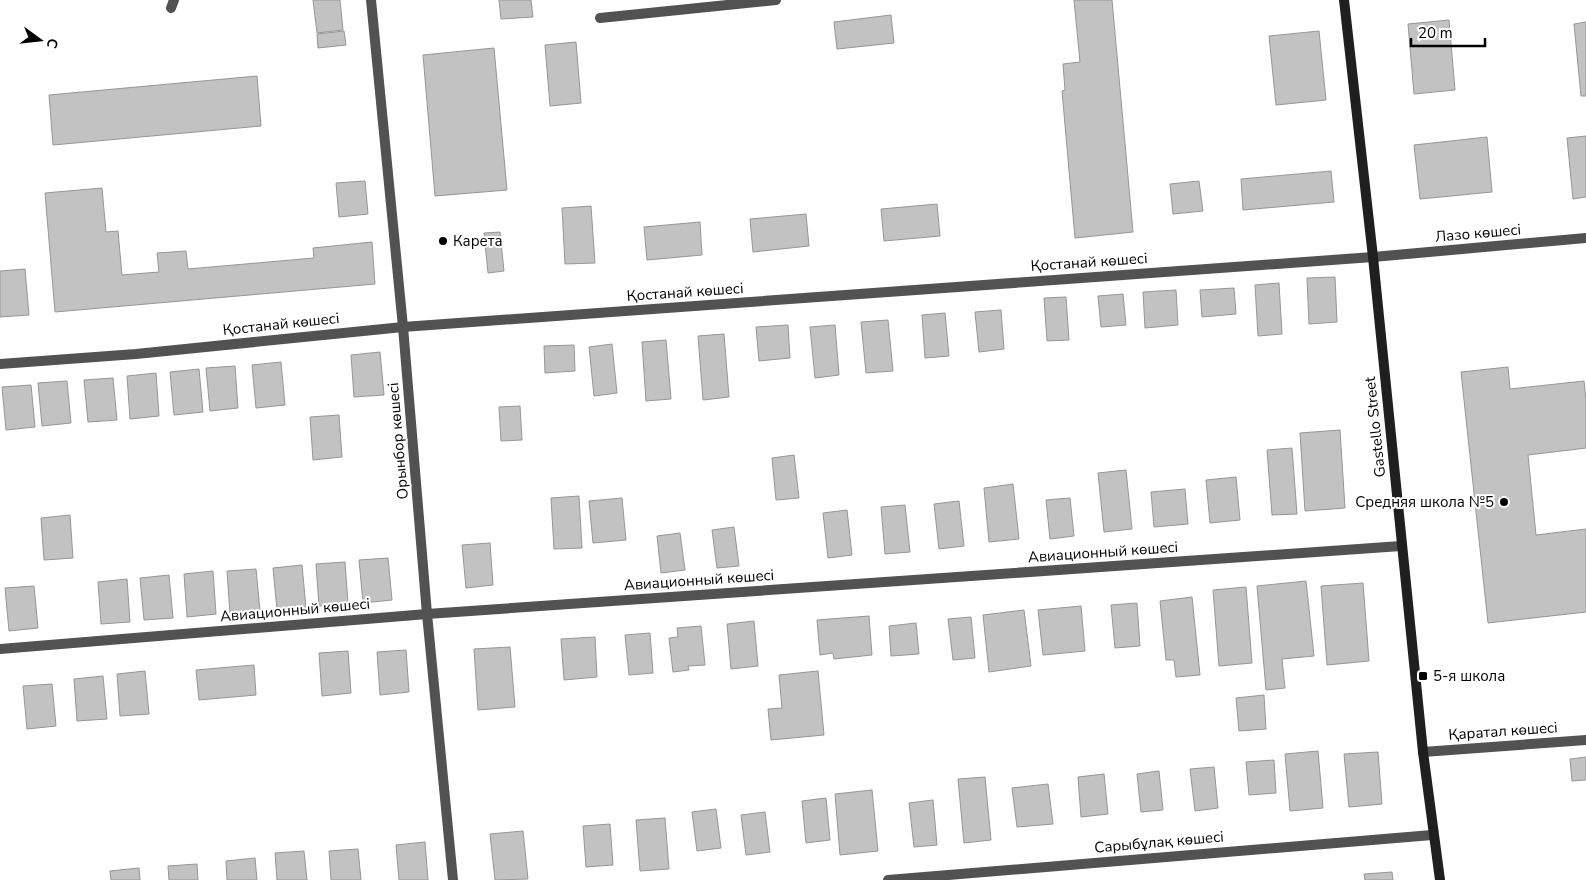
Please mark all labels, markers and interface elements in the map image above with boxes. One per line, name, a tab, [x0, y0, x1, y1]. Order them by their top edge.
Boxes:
north arrow	[15, 15, 65, 65]
scale bar	[1411, 15, 1485, 47]
text: 20 m	[1418, 23, 1453, 43]
text: С	[42, 36, 62, 51]
street label: Лазо көшесі	[1434, 219, 1522, 247]
place label: Карета	[453, 231, 502, 251]
marker: Карета	[437, 235, 449, 247]
street label: Қостанай көшесі	[1030, 248, 1148, 276]
street label: Қостанай көшесі	[626, 278, 744, 306]
street label: Қостанай көшесі	[222, 308, 340, 340]
street label: Gastello Street	[1360, 375, 1390, 478]
street label: Орынбор көшесі	[383, 382, 413, 500]
place label: Средняя школа №5	[1355, 492, 1494, 512]
marker: Средняя школа №5	[1498, 496, 1510, 508]
street label: Авиационный көшесі	[1027, 537, 1179, 567]
street label: Авиационный көшесі	[623, 565, 775, 595]
street label: Авиационный көшесі	[219, 593, 371, 627]
place label: 5-я школа	[1433, 666, 1505, 686]
marker: 5-я школа	[1417, 670, 1429, 682]
street label: Қаратал көшесі	[1448, 717, 1558, 745]
street label: Сарыбұлақ көшесі	[1093, 826, 1225, 858]

